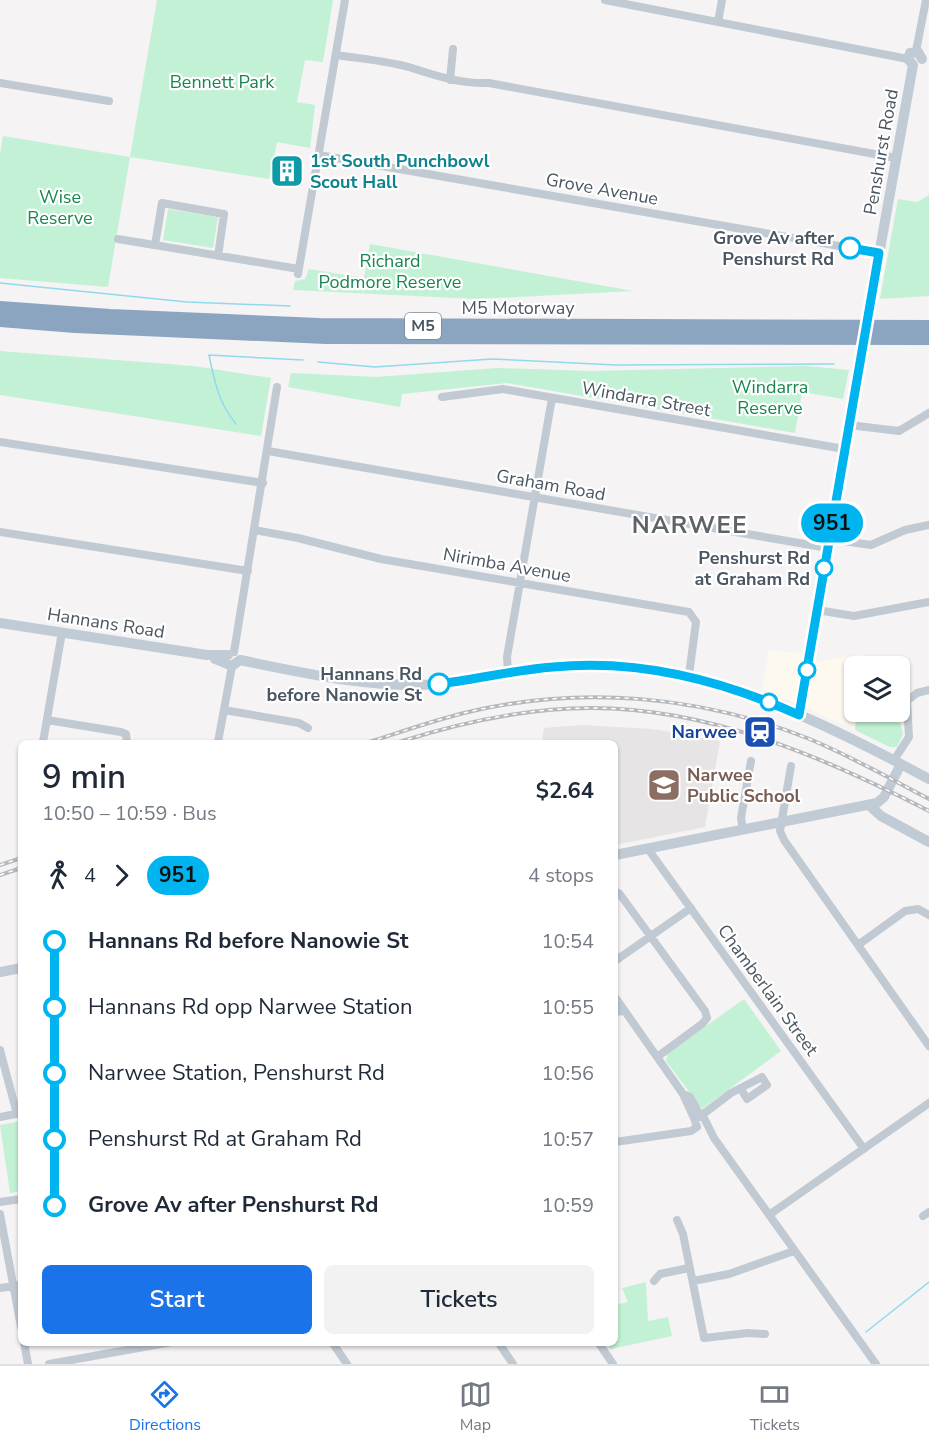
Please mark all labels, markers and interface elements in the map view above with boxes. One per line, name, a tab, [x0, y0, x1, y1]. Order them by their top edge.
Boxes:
park label: Bennett Park	[170, 70, 275, 94]
street label: Penshurst Road	[858, 87, 904, 217]
place label: 1st South Punchbowl Scout Hall	[310, 149, 490, 194]
building icon: 1st South Punchbowl Scout Hall	[269, 153, 305, 189]
street label: Grove Avenue	[544, 167, 660, 211]
park label: Wise Reserve	[27, 185, 93, 230]
place label: Grove Av after Penshurst Rd	[713, 226, 834, 271]
marker: Grove Av after Penshurst Rd	[839, 237, 861, 259]
park label: Richard Podmore Reserve	[319, 249, 461, 294]
street label: M5 Motorway	[462, 296, 575, 320]
road number: M5	[405, 313, 441, 339]
park label: Windarra Reserve	[732, 375, 808, 420]
street label: Windarra Street	[580, 376, 713, 422]
street label: Graham Road	[494, 464, 608, 506]
line badge: 951	[798, 504, 866, 542]
district label: NARWEE	[632, 509, 748, 541]
text: 951	[813, 509, 851, 537]
street label: Nirimba Avenue	[441, 542, 573, 588]
place label: Penshurst Rd at Graham Rd	[694, 546, 810, 591]
marker: Penshurst Rd at Graham Rd	[815, 559, 833, 577]
street label: Hannans Road	[46, 602, 166, 644]
map controls	[844, 656, 910, 722]
button: layers	[844, 656, 910, 722]
unlabelled marker	[798, 661, 816, 679]
place label: Hannans Rd before Nanowie St	[266, 662, 422, 707]
marker: Hannans Rd before Nanowie St	[428, 673, 450, 695]
unlabelled marker	[760, 693, 778, 711]
station icon: Narwee	[742, 714, 778, 750]
place label: Narwee	[671, 720, 737, 744]
text: 9 min	[42, 755, 126, 800]
place label: Narwee Public School	[687, 763, 801, 808]
school or university icon: Narwee Public School	[646, 767, 682, 803]
text: $2.64	[536, 776, 594, 806]
text: 10:50 – 10:59 · Bus	[42, 800, 217, 827]
icon: walk	[42, 859, 75, 892]
icon: forward	[105, 859, 138, 892]
text: 951	[159, 861, 197, 889]
text: 4	[84, 862, 96, 889]
text: 4 stops	[528, 862, 594, 889]
street label: Chamberlain Street	[712, 920, 824, 1061]
text: Hannans Rd before Nanowie St	[88, 926, 408, 956]
text: 10:54	[541, 928, 594, 955]
text: Hannans Rd opp Narwee Station	[88, 992, 413, 1022]
text: 10:55	[541, 994, 594, 1021]
text: Narwee Station, Penshurst Rd	[88, 1058, 385, 1088]
text: 10:56	[541, 1060, 594, 1087]
text: Penshurst Rd at Graham Rd	[88, 1124, 362, 1154]
text: 10:57	[541, 1126, 594, 1153]
text: Grove Av after Penshurst Rd	[88, 1190, 378, 1220]
text: 10:59	[541, 1192, 594, 1219]
button: Start	[42, 1265, 312, 1334]
button: Tickets	[324, 1265, 594, 1334]
tab: Directions	[129, 1378, 201, 1436]
tab: Map	[459, 1378, 492, 1436]
tab: Tickets	[750, 1378, 800, 1436]

